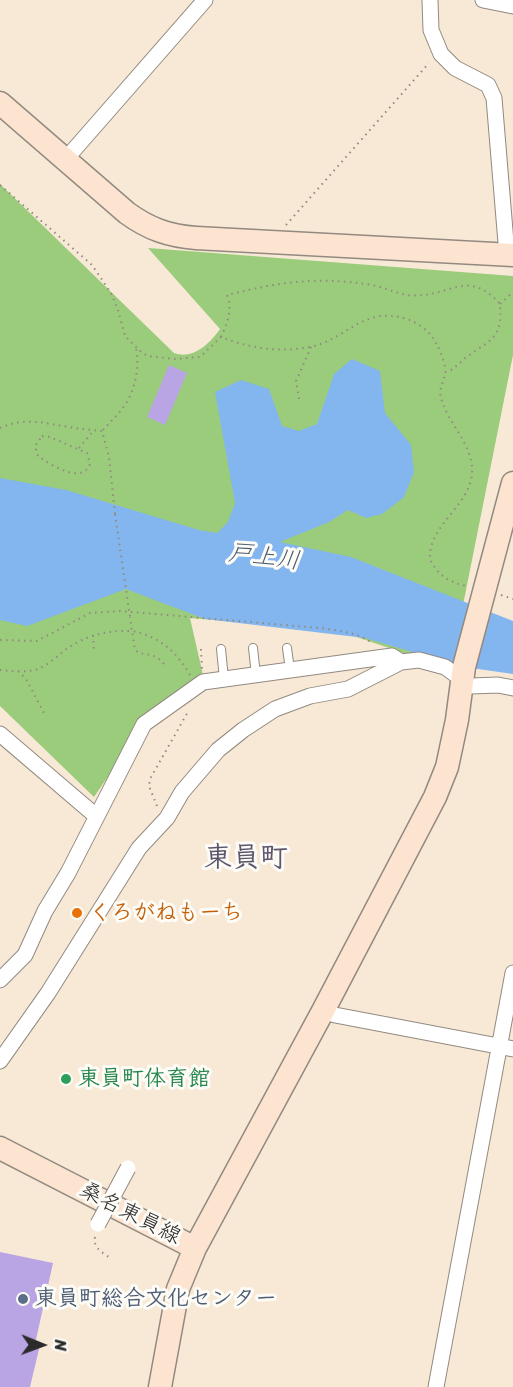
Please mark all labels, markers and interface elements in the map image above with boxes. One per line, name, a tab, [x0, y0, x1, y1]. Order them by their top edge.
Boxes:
water label: 戸上川	[227, 539, 301, 577]
district label: 東員町	[204, 842, 288, 876]
place label: くろがねもーち	[89, 900, 243, 926]
marker: くろがねもーち	[70, 906, 84, 920]
place label: 東員町体育館	[78, 1066, 210, 1092]
marker: 東員町体育館	[59, 1072, 73, 1086]
street label: 桑名東員線	[75, 1177, 185, 1251]
place label: 東員町総合文化センター	[35, 1286, 277, 1312]
marker: 東員町総合文化センター	[16, 1292, 30, 1306]
north arrow	[12, 1315, 72, 1375]
text: N	[46, 1340, 75, 1351]

